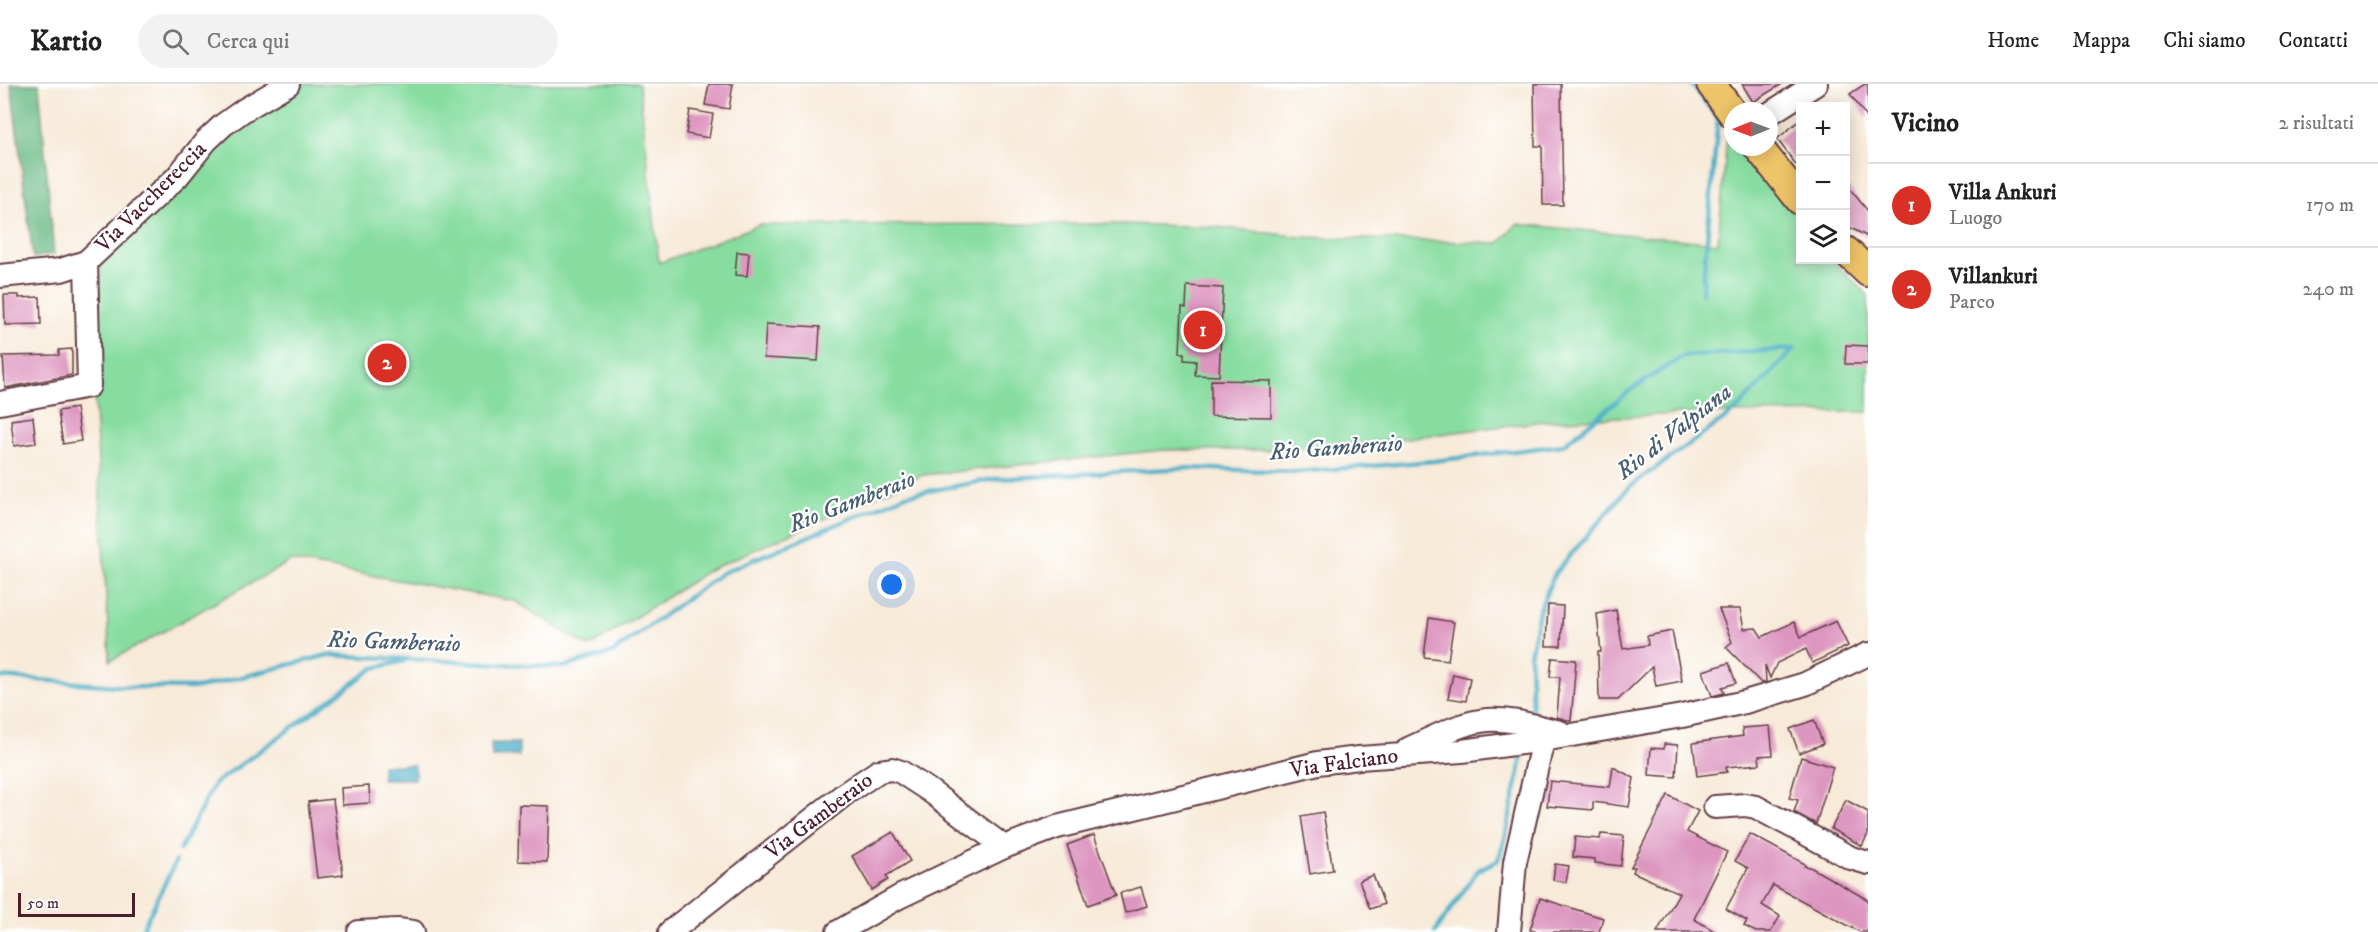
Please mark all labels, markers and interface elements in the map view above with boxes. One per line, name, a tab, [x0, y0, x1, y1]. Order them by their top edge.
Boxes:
search box	[138, 14, 558, 68]
text: Kartio	[30, 24, 102, 59]
icon: search	[159, 25, 192, 58]
text: Cerca qui	[207, 28, 289, 55]
text: Home	[1987, 28, 2039, 54]
text: Mappa	[2072, 28, 2130, 54]
text: Chi siamo	[2163, 28, 2245, 54]
text: Contatti	[2278, 28, 2348, 54]
north arrow	[1724, 102, 1778, 156]
map controls	[1796, 102, 1850, 264]
button: +	[1796, 102, 1850, 156]
text: Vicino	[1892, 107, 1959, 140]
text: 2 risultati	[2279, 111, 2354, 136]
street label: Via Vacchereccia	[89, 135, 213, 259]
button: −	[1796, 156, 1850, 210]
text: Villa Ankuri	[1949, 179, 2057, 206]
text: 1	[1908, 193, 1915, 218]
text: 170 m	[2306, 193, 2354, 218]
text: Luogo	[1949, 206, 2002, 231]
button: layers	[1796, 210, 1850, 264]
text: Villankuri	[1949, 263, 2038, 290]
text: 2	[1907, 277, 1916, 302]
text: 240 m	[2303, 277, 2354, 302]
text: Parco	[1949, 290, 1995, 315]
pin: 1	[1184, 308, 1222, 352]
pin: 2	[368, 340, 406, 386]
water label: Rio di Valpiana	[1609, 377, 1738, 487]
water label: Rio Gamberaio	[1267, 428, 1404, 468]
water label: Rio Gamberaio	[783, 464, 920, 540]
your location	[877, 570, 906, 599]
water label: Rio Gamberaio	[326, 625, 461, 659]
street label: Via Falciano	[1287, 742, 1400, 784]
street label: Via Gamberaio	[759, 767, 878, 866]
scale bar	[18, 890, 135, 918]
text: 50 m	[27, 893, 59, 913]

